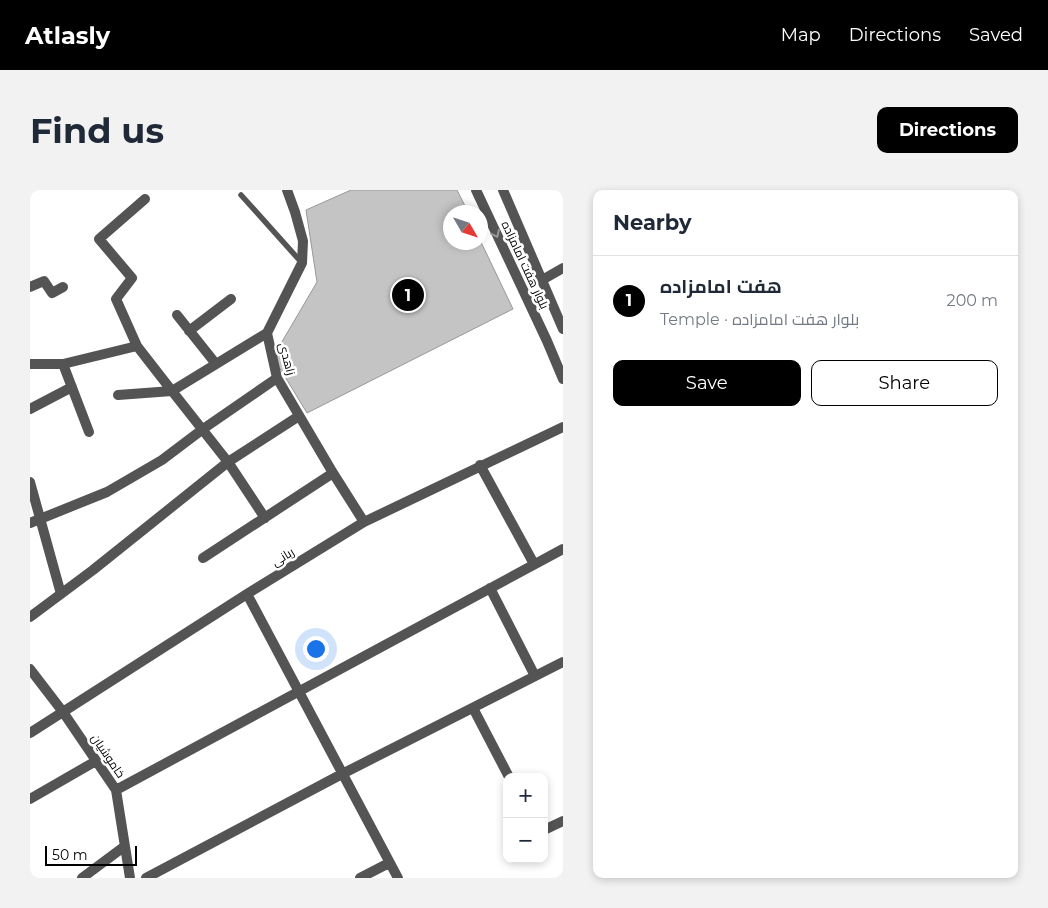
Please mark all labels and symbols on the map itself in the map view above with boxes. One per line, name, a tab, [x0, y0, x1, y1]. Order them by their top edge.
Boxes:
north arrow	[443, 205, 488, 250]
street label: بلوار هفت امامزاده	[499, 218, 552, 311]
one-way arrow	[490, 229, 501, 238]
pin: 1	[392, 276, 424, 314]
street label: زاهدی	[276, 341, 299, 377]
street label: ربانی	[269, 544, 297, 569]
your location	[303, 636, 329, 662]
street label: خاموشیان	[88, 731, 129, 781]
scale bar	[45, 843, 138, 866]

